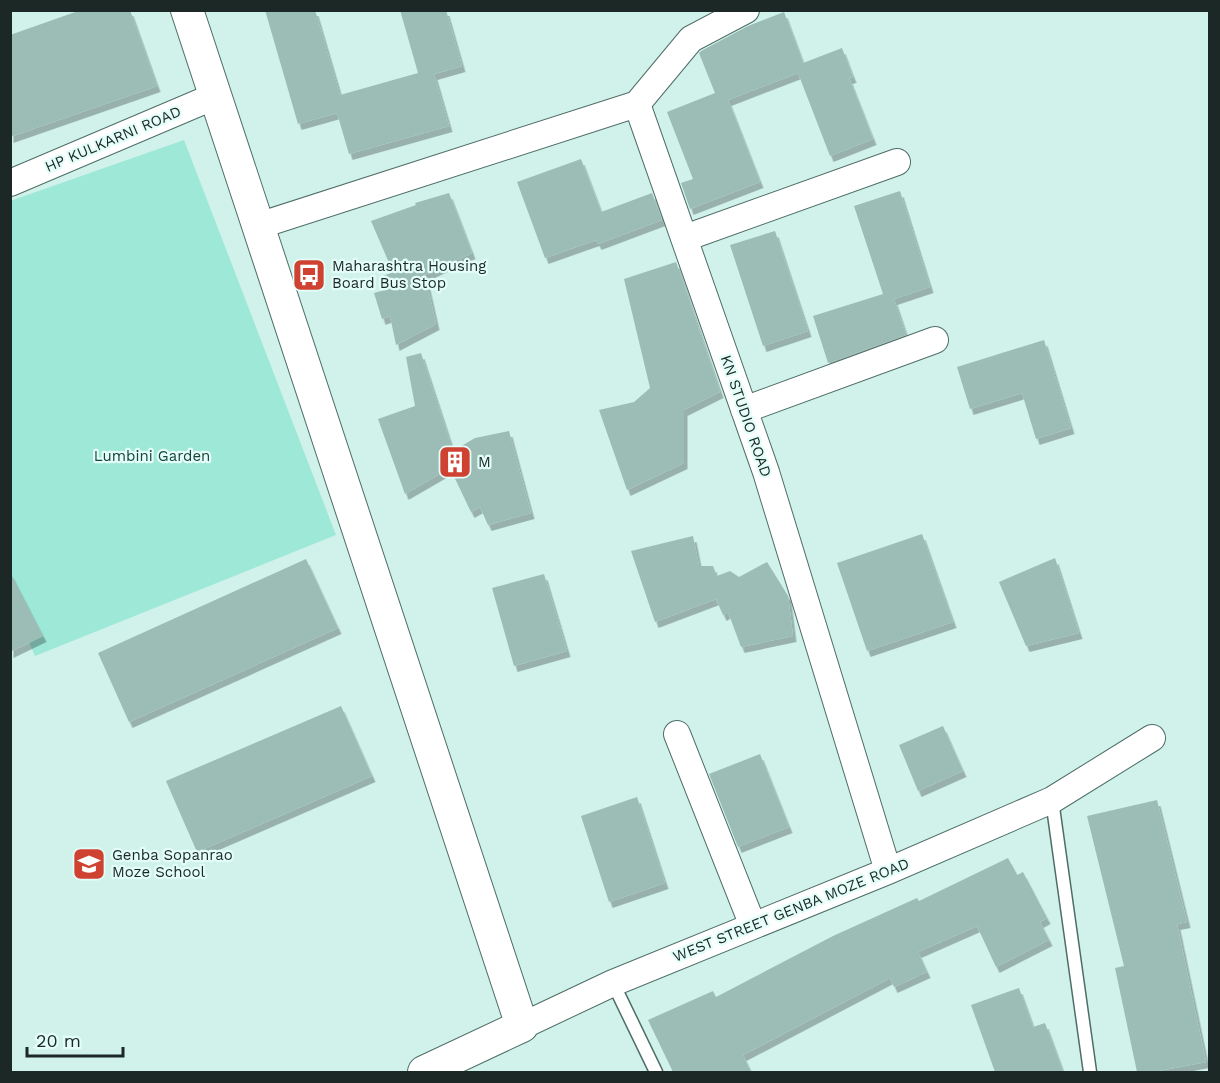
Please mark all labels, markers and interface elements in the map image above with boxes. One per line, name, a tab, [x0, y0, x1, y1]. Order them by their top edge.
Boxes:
street label: HP KULKARNI ROAD	[42, 102, 184, 176]
bus stop icon: Maharashtra Housing Board Bus Stop	[291, 257, 327, 293]
place label: Maharashtra Housing Board Bus Stop	[332, 257, 486, 292]
street label: KN STUDIO ROAD	[717, 353, 775, 479]
building icon: M	[437, 444, 473, 480]
park label: Lumbini Garden	[94, 447, 210, 465]
place label: M	[478, 453, 491, 471]
school or university icon: Genba Sopanrao Moze School	[71, 846, 107, 882]
place label: Genba Sopanrao Moze School	[112, 846, 233, 881]
street label: WEST STREET GENBA MOZE ROAD	[670, 854, 912, 966]
scale bar	[27, 1020, 123, 1058]
text: 20 m	[36, 1030, 81, 1051]

